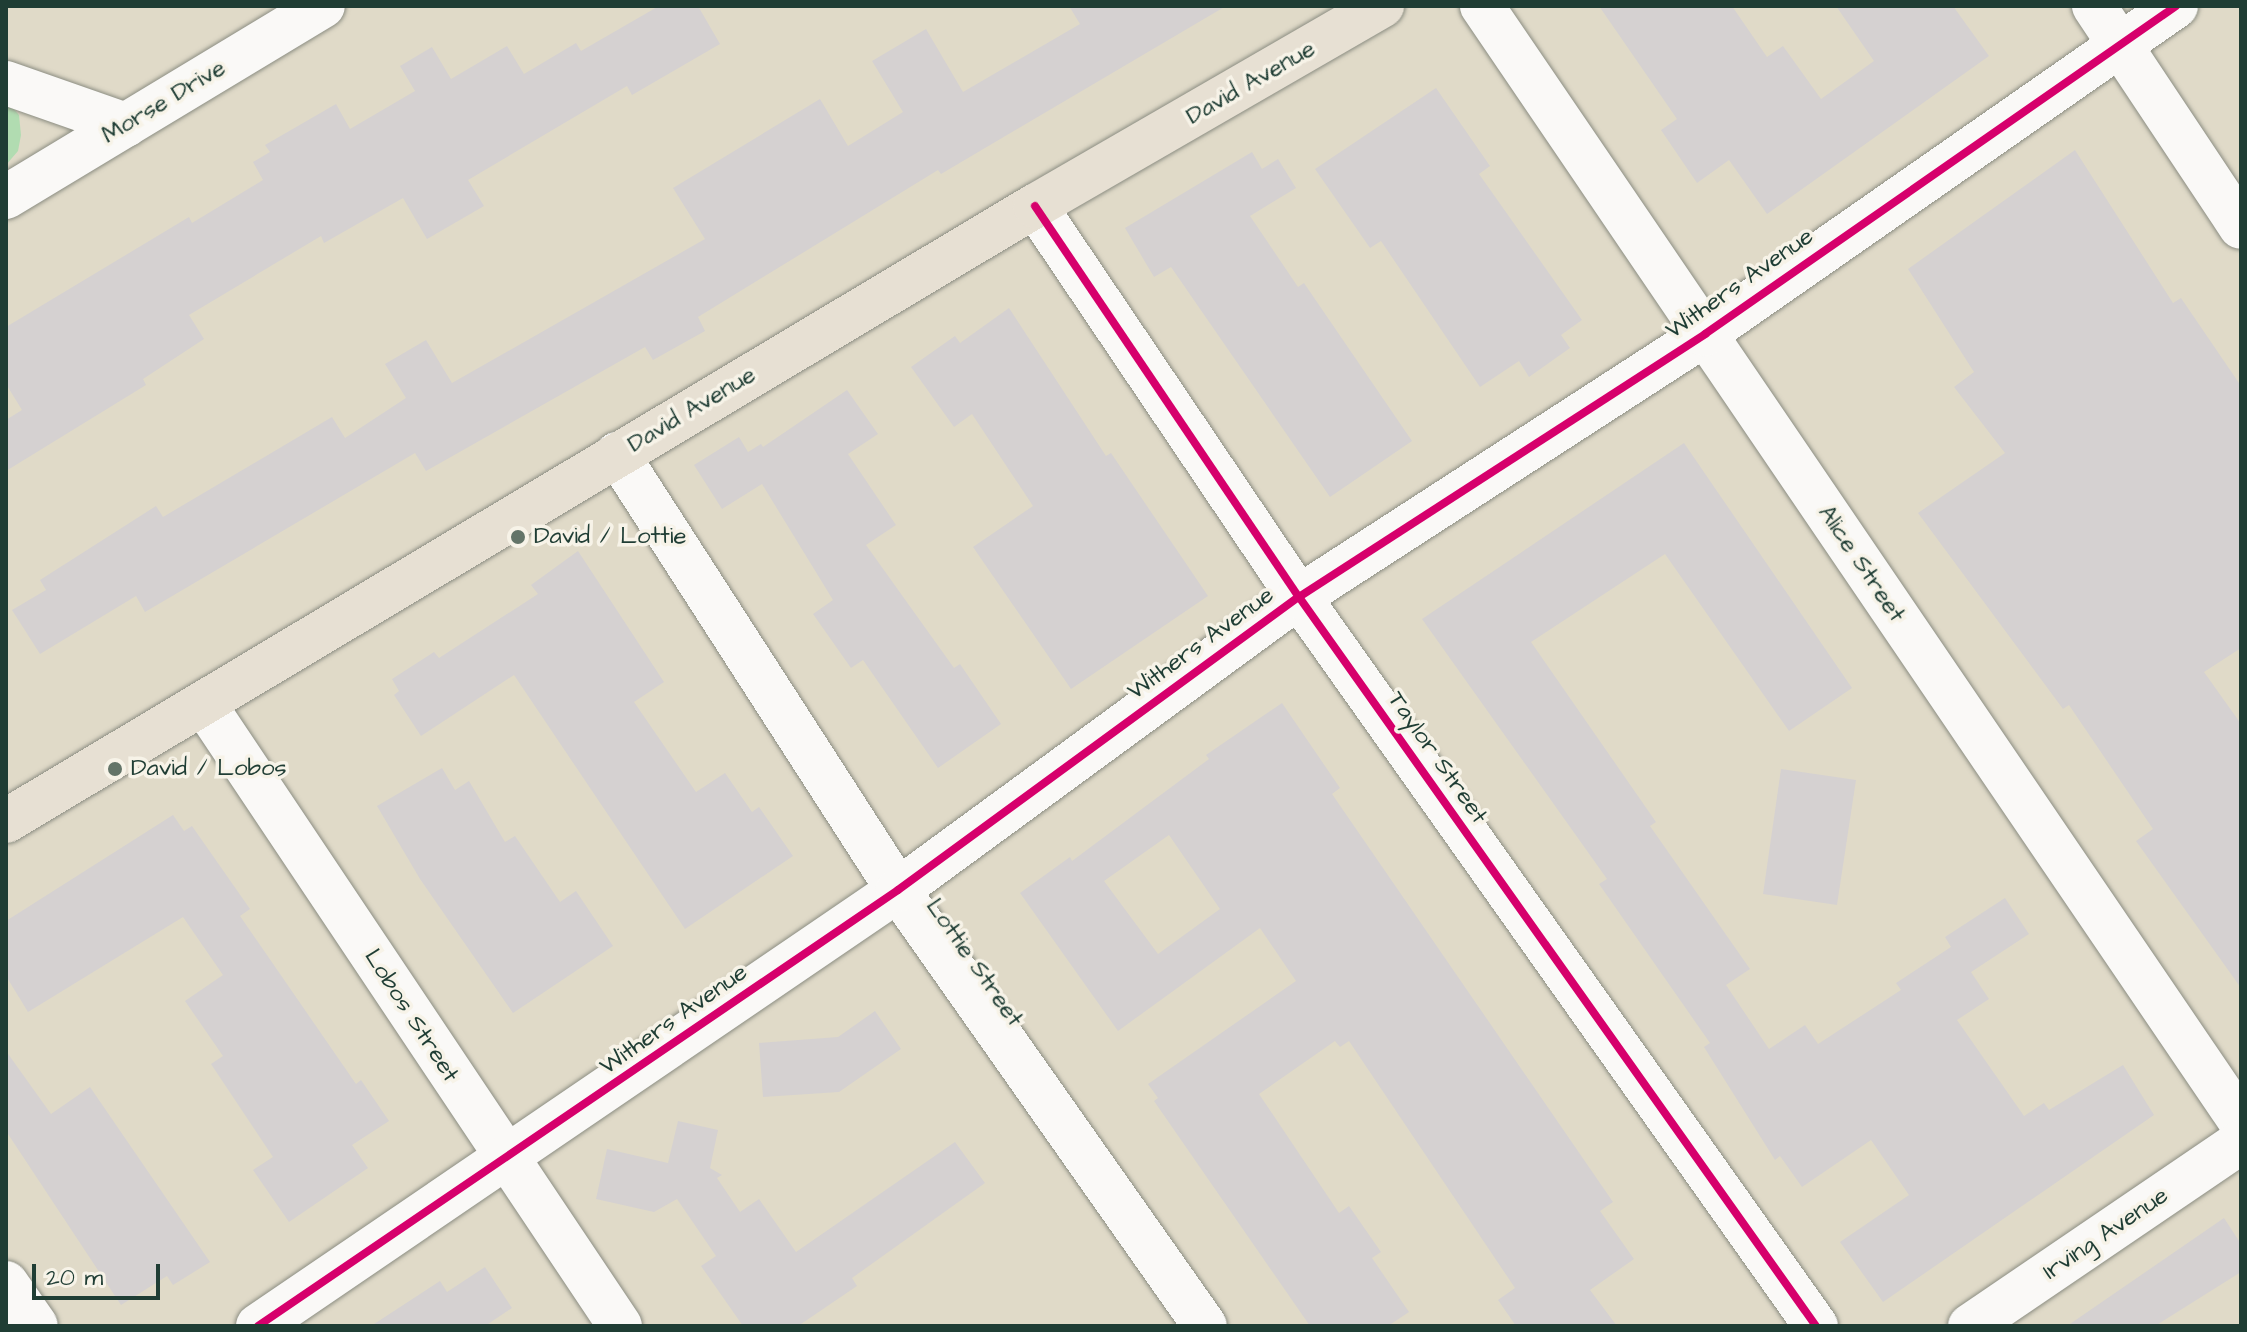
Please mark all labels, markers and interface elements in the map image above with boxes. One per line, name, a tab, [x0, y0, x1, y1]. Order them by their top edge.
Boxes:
street label: David Avenue	[1182, 35, 1320, 131]
street label: Morse Drive	[97, 54, 231, 150]
street label: Withers Avenue	[1661, 222, 1819, 346]
street label: David Avenue	[623, 361, 761, 459]
street label: Alice Street	[1811, 500, 1911, 628]
place label: David / Lottie	[534, 523, 686, 551]
marker: David / Lottie	[509, 528, 527, 546]
street label: Withers Avenue	[1122, 581, 1280, 707]
street label: Taylor Street	[1381, 686, 1493, 830]
place label: David / Lobos	[131, 755, 286, 783]
marker: David / Lobos	[106, 760, 124, 778]
street label: Lottie Street	[919, 893, 1029, 1033]
street label: Lobos Street	[357, 944, 465, 1088]
street label: Withers Avenue	[595, 958, 753, 1082]
street label: Irving Avenue	[2038, 1182, 2174, 1286]
scale bar	[36, 1248, 164, 1298]
text: 20 m	[46, 1261, 103, 1295]

